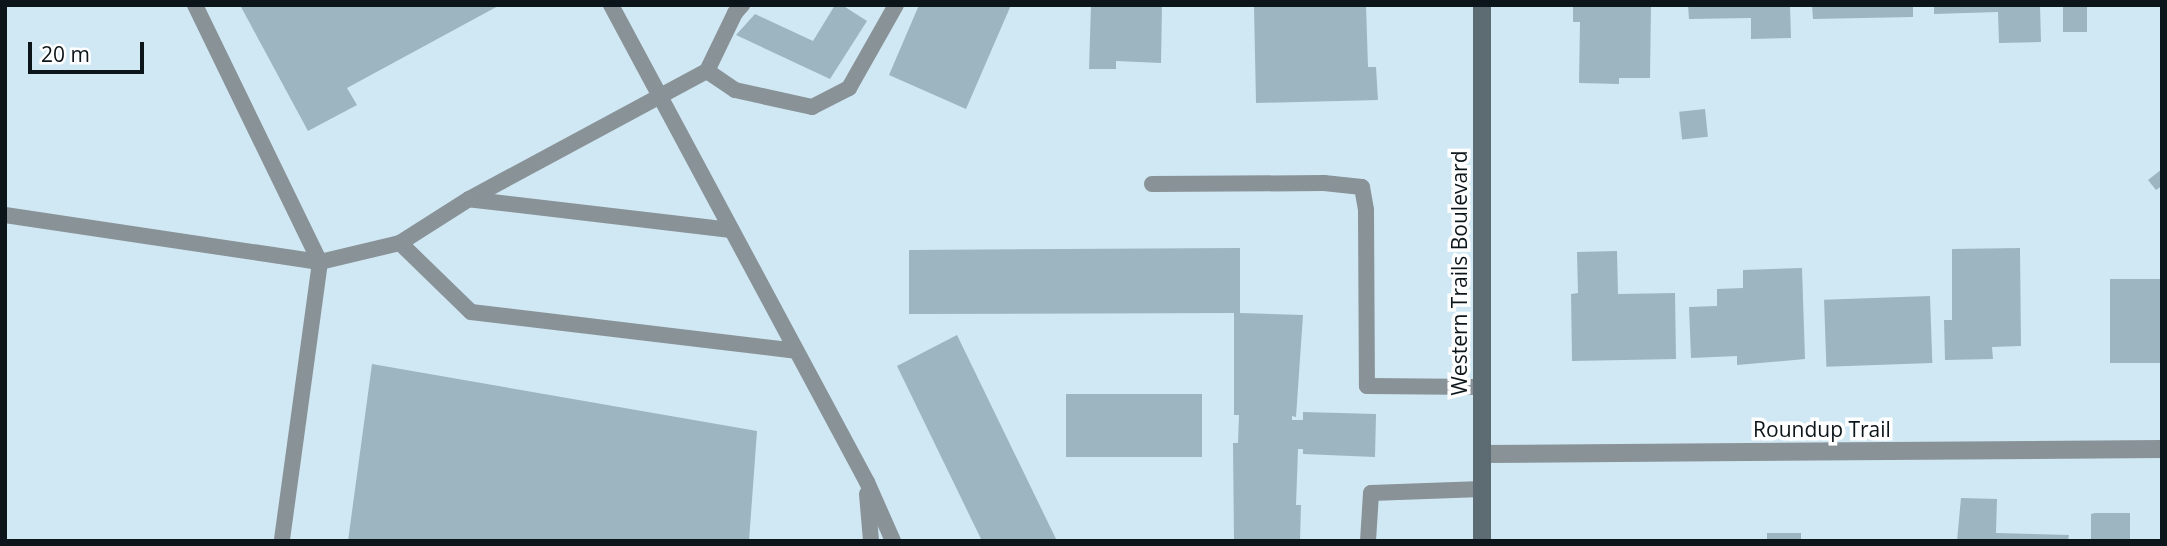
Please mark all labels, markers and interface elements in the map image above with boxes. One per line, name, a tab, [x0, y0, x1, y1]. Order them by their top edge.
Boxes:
scale bar	[32, 28, 147, 72]
text: 20 m	[41, 40, 90, 68]
street label: Western Trails Boulevard	[1446, 150, 1472, 396]
street label: Roundup Trail	[1753, 416, 1891, 442]

